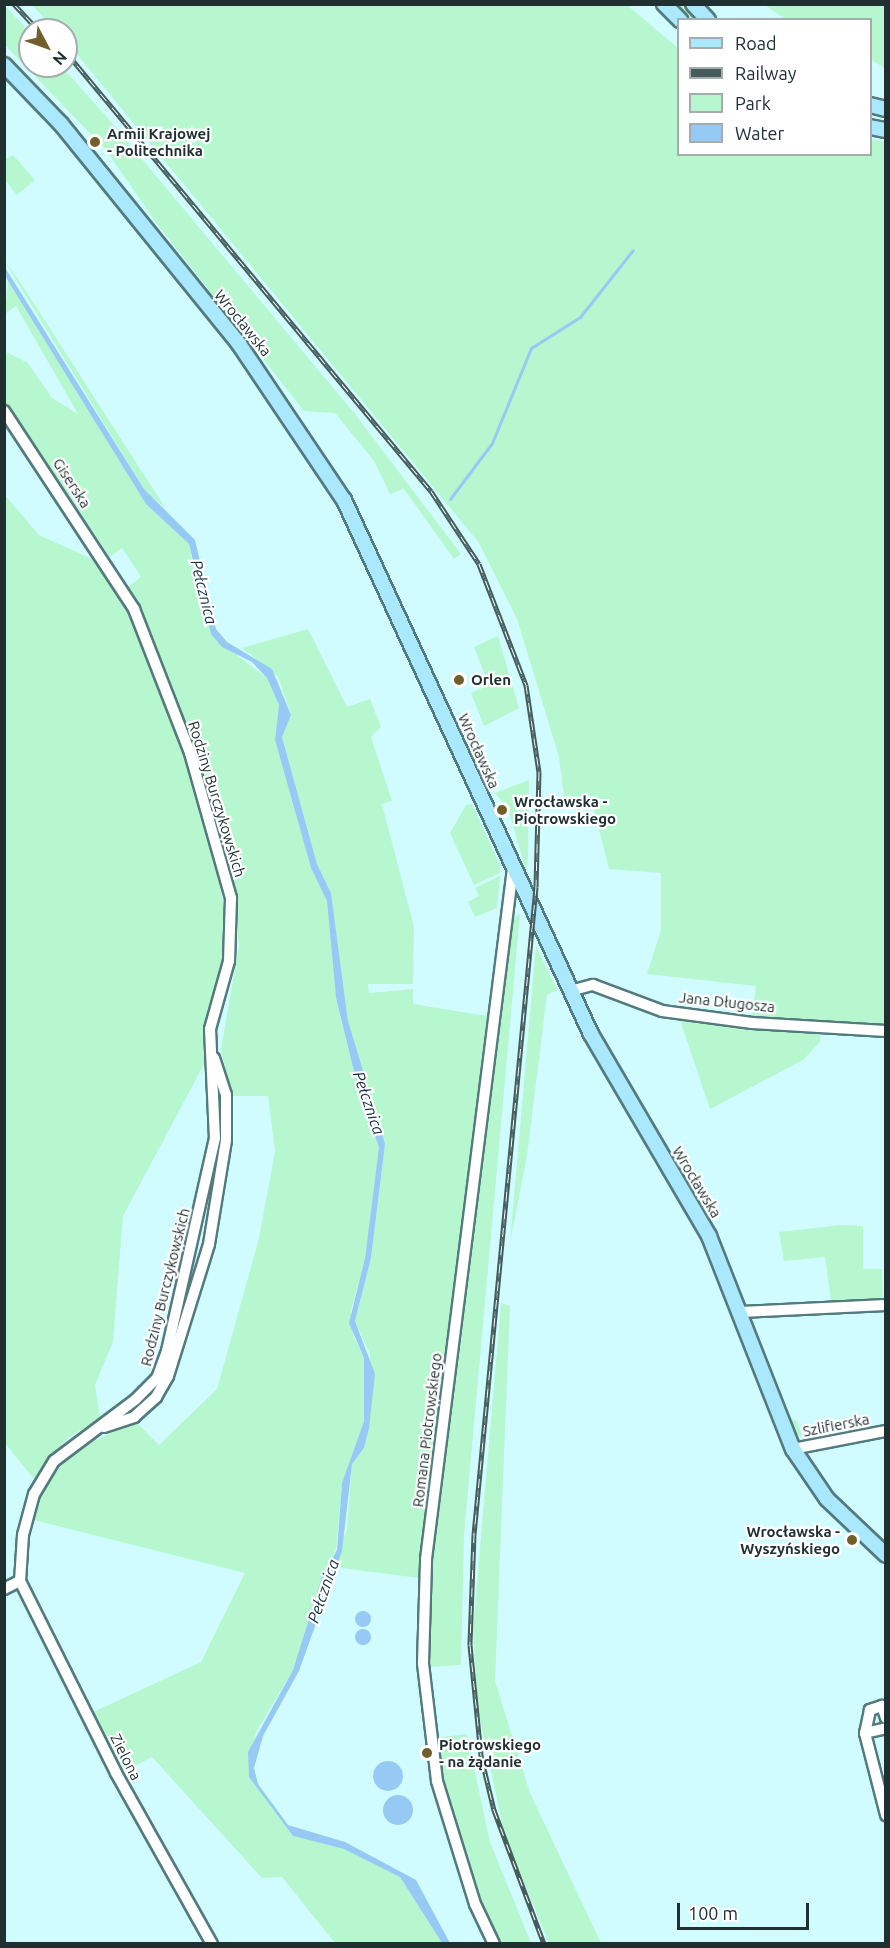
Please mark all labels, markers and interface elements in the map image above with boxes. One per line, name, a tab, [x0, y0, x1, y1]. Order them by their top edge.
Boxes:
north arrow	[18, 18, 78, 78]
legend	[677, 18, 872, 156]
text: Road	[735, 33, 777, 53]
text: N	[49, 48, 71, 69]
text: Railway	[735, 63, 796, 83]
text: Park	[735, 93, 771, 113]
text: Water	[735, 123, 784, 143]
place label: Armii Krajowej - Politechnika	[107, 124, 210, 159]
marker: Armii Krajowej - Politechnika	[88, 135, 102, 149]
street label: Wrocławska	[211, 286, 275, 360]
street label: Giserska	[49, 455, 95, 511]
water label: Pełcznica	[187, 558, 221, 626]
place label: Orlen	[471, 671, 511, 689]
marker: Orlen	[452, 673, 466, 687]
street label: Wrocławska	[454, 711, 504, 791]
street label: Rodziny Burczykowskich	[185, 719, 249, 879]
place label: Wrocławska - Piotrowskiego	[514, 792, 616, 827]
marker: Wrocławska - Piotrowskiego	[495, 803, 509, 817]
street label: Jana Długosza	[678, 988, 776, 1016]
water label: Pełcznica	[349, 1069, 389, 1137]
street label: Wrocławska	[669, 1143, 725, 1221]
street label: Rodziny Burczykowskich	[137, 1206, 193, 1368]
street label: Romana Piotrowskiego	[409, 1352, 445, 1508]
street label: Szlifierska	[801, 1410, 871, 1440]
place label: Wrocławska - Wyszyńskiego	[740, 1522, 840, 1557]
marker: Wrocławska - Wyszyńskiego	[845, 1533, 859, 1547]
water label: Pełcznica	[303, 1557, 343, 1625]
street label: Zielona	[107, 1731, 145, 1783]
place label: Piotrowskiego - na żądanie	[439, 1735, 541, 1770]
marker: Piotrowskiego - na żądanie	[420, 1746, 434, 1760]
scale bar	[680, 1891, 812, 1929]
text: 100 m	[688, 1903, 738, 1923]

